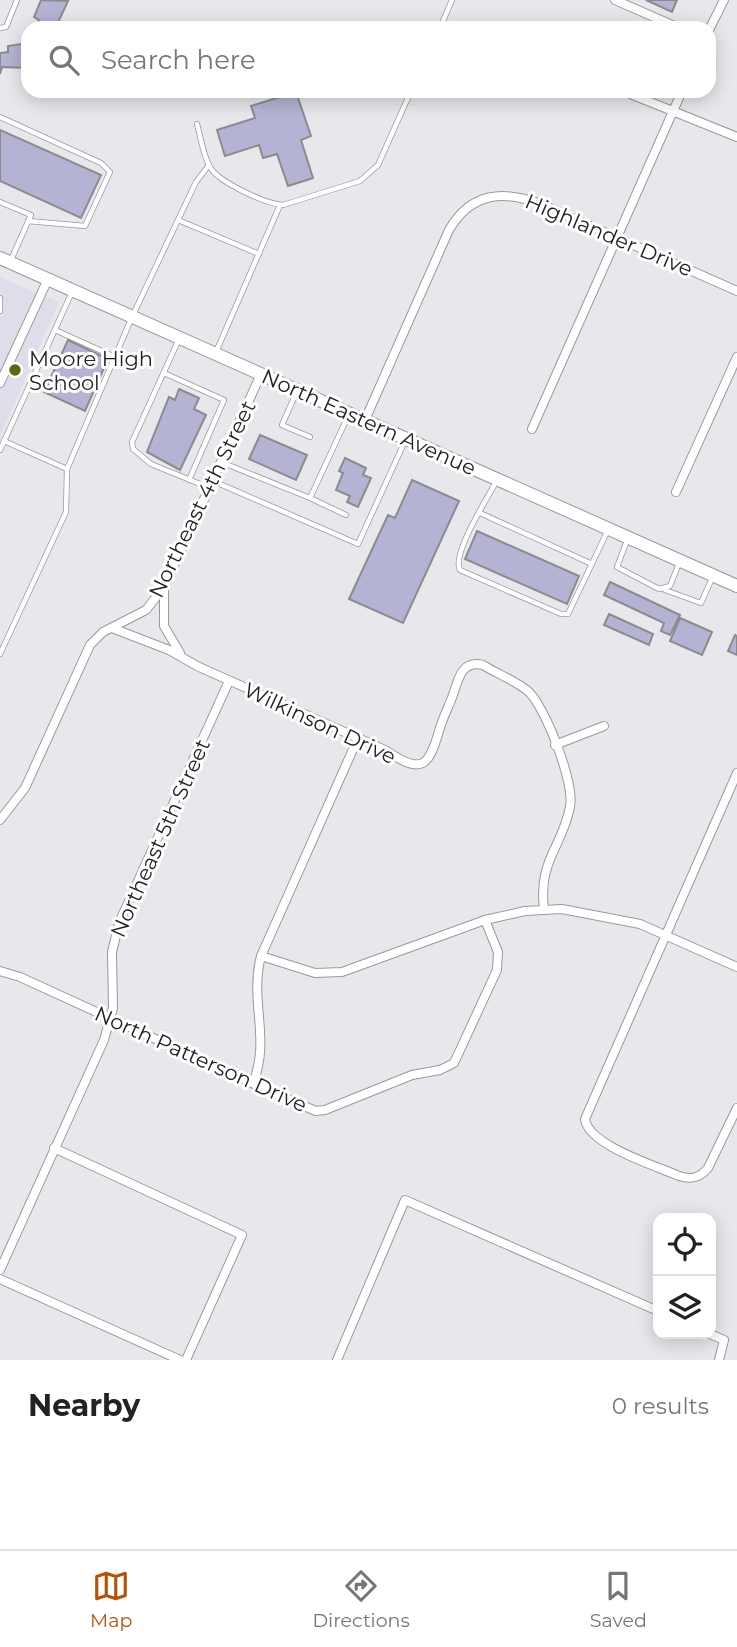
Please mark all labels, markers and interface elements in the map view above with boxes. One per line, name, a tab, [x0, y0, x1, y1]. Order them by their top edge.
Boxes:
search box	[21, 21, 716, 98]
icon: search	[45, 41, 83, 79]
text: Search here	[101, 44, 256, 76]
street label: Highlander Drive	[522, 188, 696, 282]
place label: Moore High School	[29, 346, 153, 395]
marker: Moore High School	[7, 362, 23, 378]
street label: North Eastern Avenue	[258, 363, 480, 481]
street label: Northeast 4th Street	[143, 396, 261, 602]
street label: Wilkinson Drive	[240, 677, 400, 769]
street label: Northeast 5th Street	[105, 735, 215, 941]
street label: North Patterson Drive	[91, 1001, 311, 1117]
map controls	[653, 1213, 716, 1339]
button: locate	[653, 1213, 716, 1276]
button: layers	[653, 1276, 716, 1339]
text: Nearby	[28, 1387, 140, 1424]
text: 0 results	[612, 1392, 709, 1420]
tab: Map	[90, 1567, 132, 1632]
tab: Directions	[312, 1567, 410, 1632]
tab: Saved	[590, 1567, 647, 1632]

